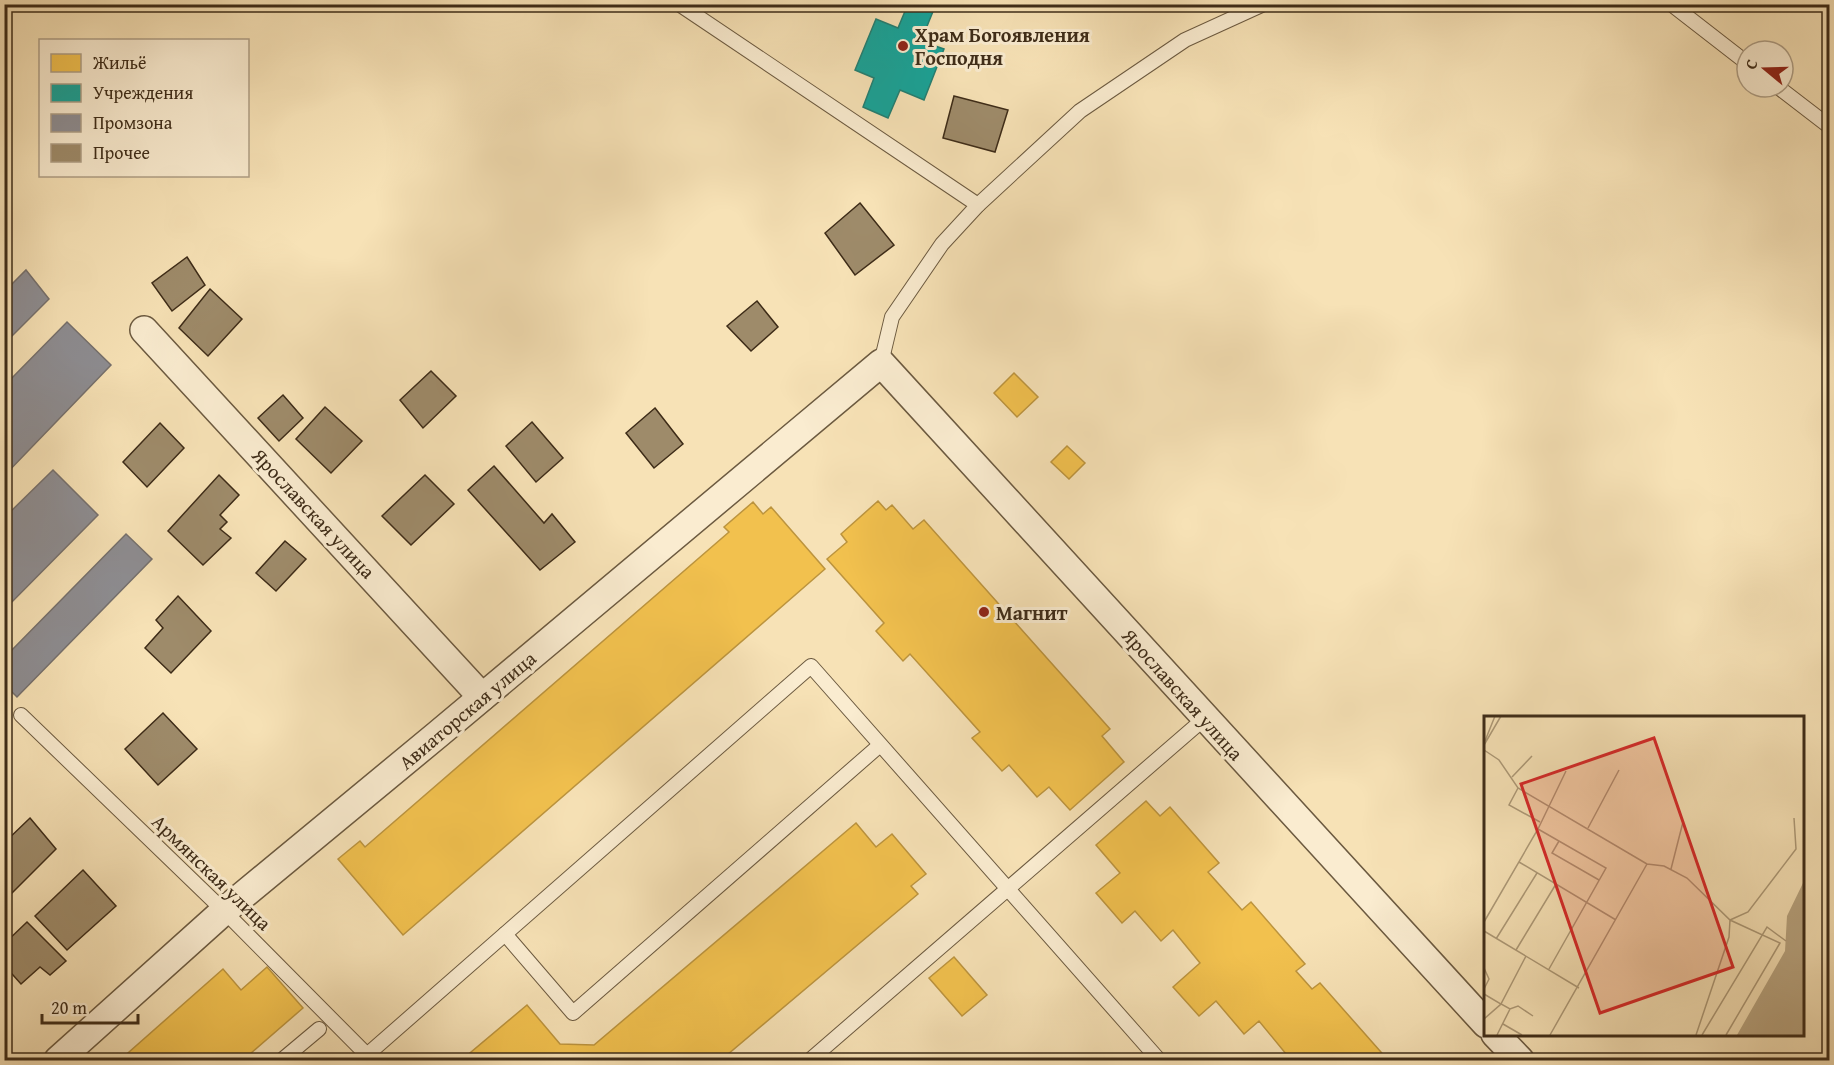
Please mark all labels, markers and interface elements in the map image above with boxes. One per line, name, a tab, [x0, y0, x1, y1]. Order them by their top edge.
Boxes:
place label: Храм Богоявления Господня	[915, 20, 1090, 72]
legend	[39, 39, 249, 177]
marker: Храм Богоявления Господня	[896, 39, 910, 53]
north arrow	[1735, 39, 1795, 99]
text: Жильё	[92, 49, 147, 76]
text: С	[1738, 56, 1764, 72]
text: Учреждения	[93, 79, 193, 106]
text: Промзона	[93, 109, 173, 136]
text: Прочее	[93, 139, 150, 166]
street label: Ярославская улица	[245, 440, 383, 585]
place label: Магнит	[996, 598, 1068, 627]
marker: Магнит	[977, 605, 991, 619]
street label: Ярославская улица	[1115, 621, 1251, 767]
street label: Авиаторская улица	[392, 644, 542, 776]
inset map	[1484, 716, 1804, 1035]
street label: Армянская улица	[146, 807, 279, 937]
scale bar	[42, 987, 138, 1025]
text: 20 m	[51, 994, 87, 1021]

